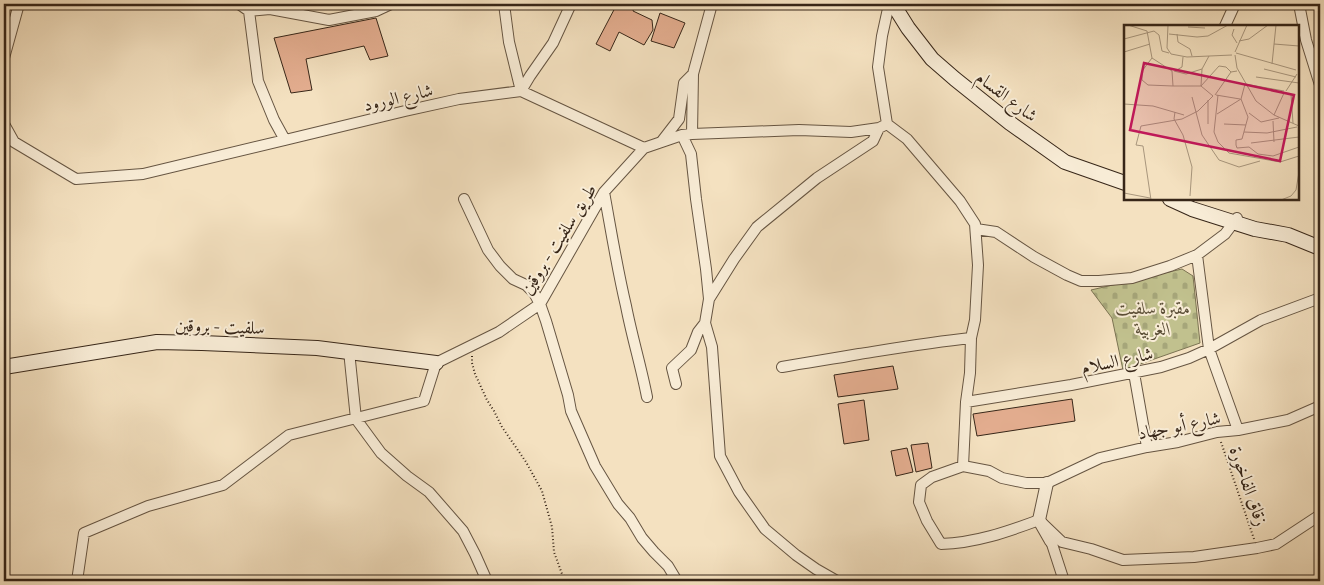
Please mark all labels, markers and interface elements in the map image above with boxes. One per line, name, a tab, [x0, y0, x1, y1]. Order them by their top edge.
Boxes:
inset map	[1124, 25, 1299, 200]
street label: شارع القسام	[968, 64, 1044, 131]
street label: شارع الورود	[360, 76, 436, 120]
street label: طريق سلفيت - بروقين	[513, 178, 603, 300]
park label: مقبرة سلفيت الغربية	[1116, 294, 1190, 342]
street label: سلفيت - بروقين	[175, 311, 265, 341]
street label: شارع السلام	[1078, 339, 1156, 384]
street label: شارع أبو جهاد	[1135, 404, 1223, 448]
street label: زقاق الفاخورة	[1223, 442, 1275, 530]

